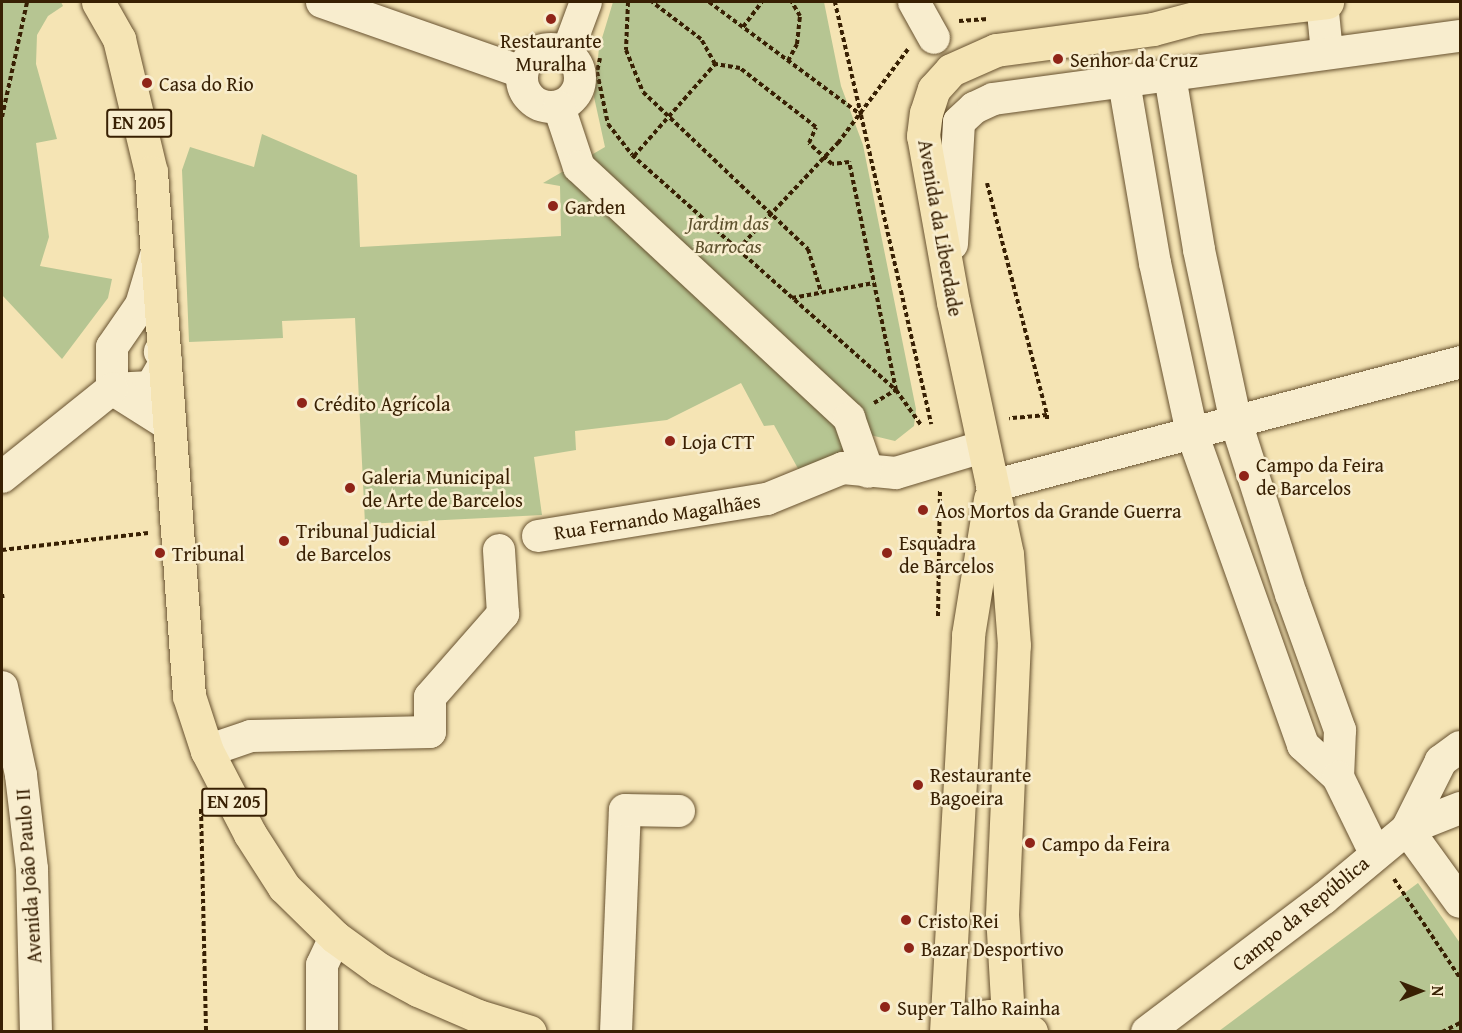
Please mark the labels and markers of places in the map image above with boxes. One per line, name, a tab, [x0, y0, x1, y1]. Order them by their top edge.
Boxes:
marker: Restaurante Muralha	[544, 12, 558, 26]
place label: Restaurante Muralha	[500, 28, 602, 75]
place label: Senhor da Cruz	[1070, 47, 1198, 71]
marker: Senhor da Cruz	[1051, 52, 1065, 66]
place label: Casa do Rio	[159, 71, 254, 95]
marker: Casa do Rio	[140, 76, 154, 90]
place label: Garden	[565, 194, 626, 218]
marker: Garden	[546, 199, 560, 213]
place label: Crédito Agrícola	[314, 391, 451, 415]
marker: Crédito Agrícola	[295, 396, 309, 410]
place label: Loja CTT	[682, 429, 754, 453]
marker: Loja CTT	[663, 434, 677, 448]
place label: Campo da Feira de Barcelos	[1256, 452, 1384, 499]
place label: Galeria Municipal de Arte de Barcelos	[362, 464, 523, 511]
marker: Campo da Feira de Barcelos	[1237, 469, 1251, 483]
marker: Galeria Municipal de Arte de Barcelos	[343, 481, 357, 495]
place label: Aos Mortos da Grande Guerra	[935, 498, 1181, 522]
marker: Aos Mortos da Grande Guerra	[916, 503, 930, 517]
place label: Tribunal Judicial de Barcelos	[296, 518, 436, 565]
place label: Esquadra de Barcelos	[899, 530, 994, 577]
marker: Tribunal Judicial de Barcelos	[277, 534, 291, 548]
place label: Tribunal	[172, 541, 245, 565]
marker: Tribunal	[153, 546, 167, 560]
marker: Esquadra de Barcelos	[880, 546, 894, 560]
place label: Restaurante Bagoeira	[930, 762, 1031, 809]
marker: Restaurante Bagoeira	[911, 778, 925, 792]
place label: Campo da Feira	[1042, 831, 1170, 855]
marker: Campo da Feira	[1023, 836, 1037, 850]
place label: Cristo Rei	[918, 908, 999, 932]
marker: Cristo Rei	[899, 913, 913, 927]
place label: Bazar Desportivo	[921, 936, 1064, 960]
marker: Bazar Desportivo	[902, 941, 916, 955]
place label: Super Talho Rainha	[897, 995, 1060, 1019]
marker: Super Talho Rainha	[878, 1000, 892, 1014]

